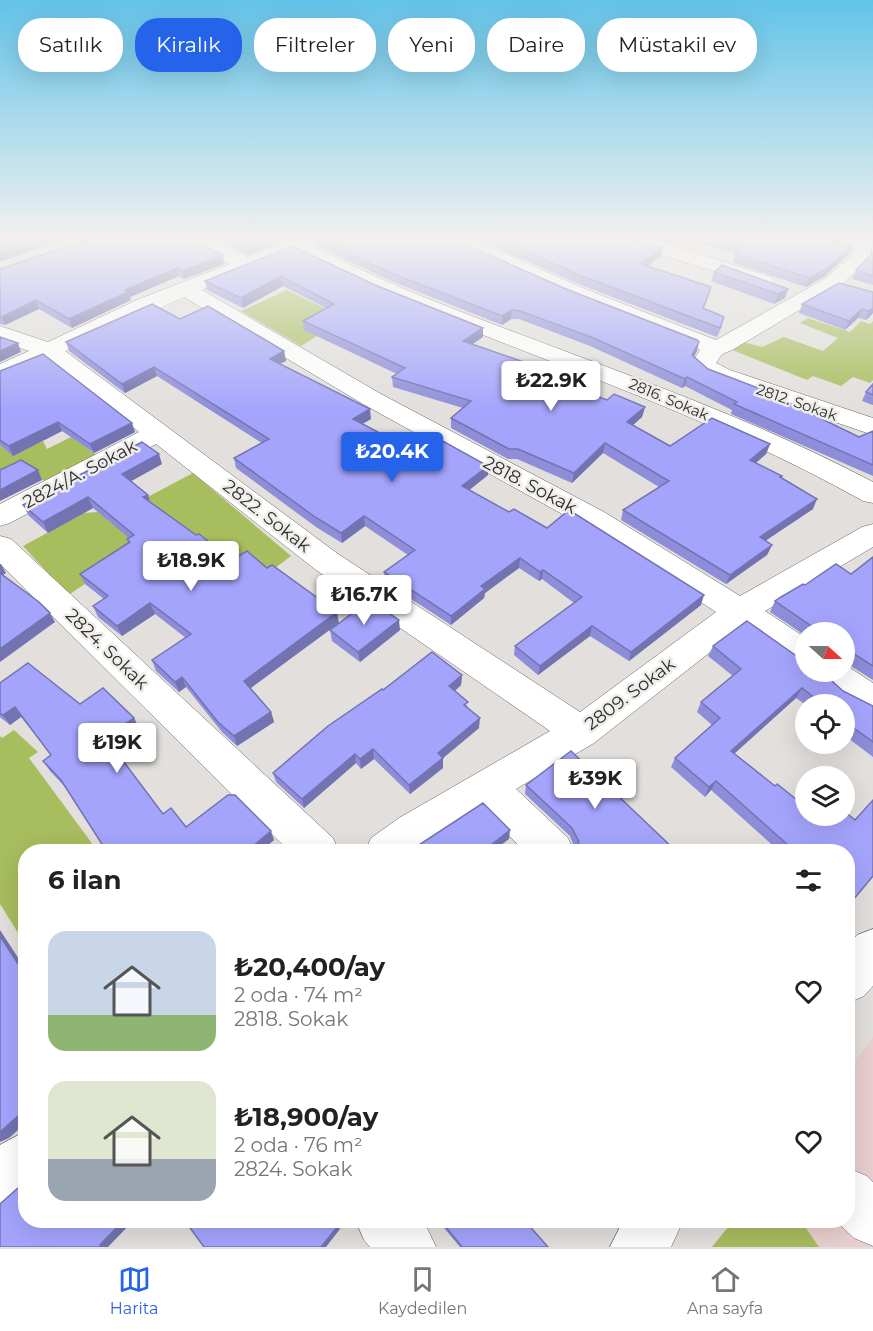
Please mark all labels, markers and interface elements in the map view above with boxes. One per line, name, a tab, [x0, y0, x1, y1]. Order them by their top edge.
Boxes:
chip: Satılık	[18, 18, 123, 72]
chip: Kiralık	[135, 18, 242, 72]
chip: Filtreler	[254, 18, 376, 72]
chip: Yeni	[388, 18, 475, 72]
chip: Daire	[487, 18, 585, 72]
chip: Müstakil ev	[597, 18, 757, 72]
pin: ₺22.9K	[502, 361, 600, 412]
text: ₺22.9K	[515, 368, 587, 392]
street label: 2816. Sokak	[626, 374, 712, 424]
street label: 2812. Sokak	[754, 379, 840, 425]
pin: ₺20.4K	[343, 432, 441, 483]
street label: 2824/A. Sokak	[19, 435, 141, 513]
text: ₺20.4K	[355, 439, 429, 463]
street label: 2818. Sokak	[479, 451, 581, 519]
street label: 2822. Sokak	[219, 475, 315, 557]
pin: ₺18.9K	[142, 541, 240, 592]
text: ₺18.9K	[157, 548, 225, 572]
pin: ₺16.7K	[315, 575, 413, 626]
text: ₺16.7K	[330, 582, 398, 606]
street label: 2824. Sokak	[61, 604, 153, 694]
north arrow	[795, 622, 855, 682]
map controls	[795, 622, 855, 826]
street label: 2809. Sokak	[581, 653, 680, 735]
button: locate	[795, 694, 855, 754]
pin: ₺19K	[81, 723, 153, 774]
text: ₺19K	[92, 730, 142, 754]
pin: ₺39K	[559, 759, 631, 810]
text: ₺39K	[568, 766, 622, 790]
button: layers	[795, 766, 855, 826]
text: 6 ilan	[48, 864, 122, 896]
icon: filters	[792, 864, 825, 897]
text: ₺20,400/ay	[234, 951, 385, 983]
icon: home	[96, 955, 168, 1027]
icon: heart	[792, 975, 825, 1008]
text: 2 oda · 74 m²	[234, 983, 363, 1007]
text: 2818. Sokak	[234, 1007, 348, 1031]
text: ₺18,900/ay	[234, 1101, 378, 1133]
icon: home	[96, 1105, 168, 1177]
icon: heart	[792, 1125, 825, 1158]
text: 2 oda · 76 m²	[234, 1133, 363, 1157]
text: 2824. Sokak	[234, 1157, 353, 1181]
tab: Harita	[110, 1263, 158, 1318]
tab: Kaydedilen	[378, 1263, 467, 1318]
tab: Ana sayfa	[687, 1263, 763, 1318]

